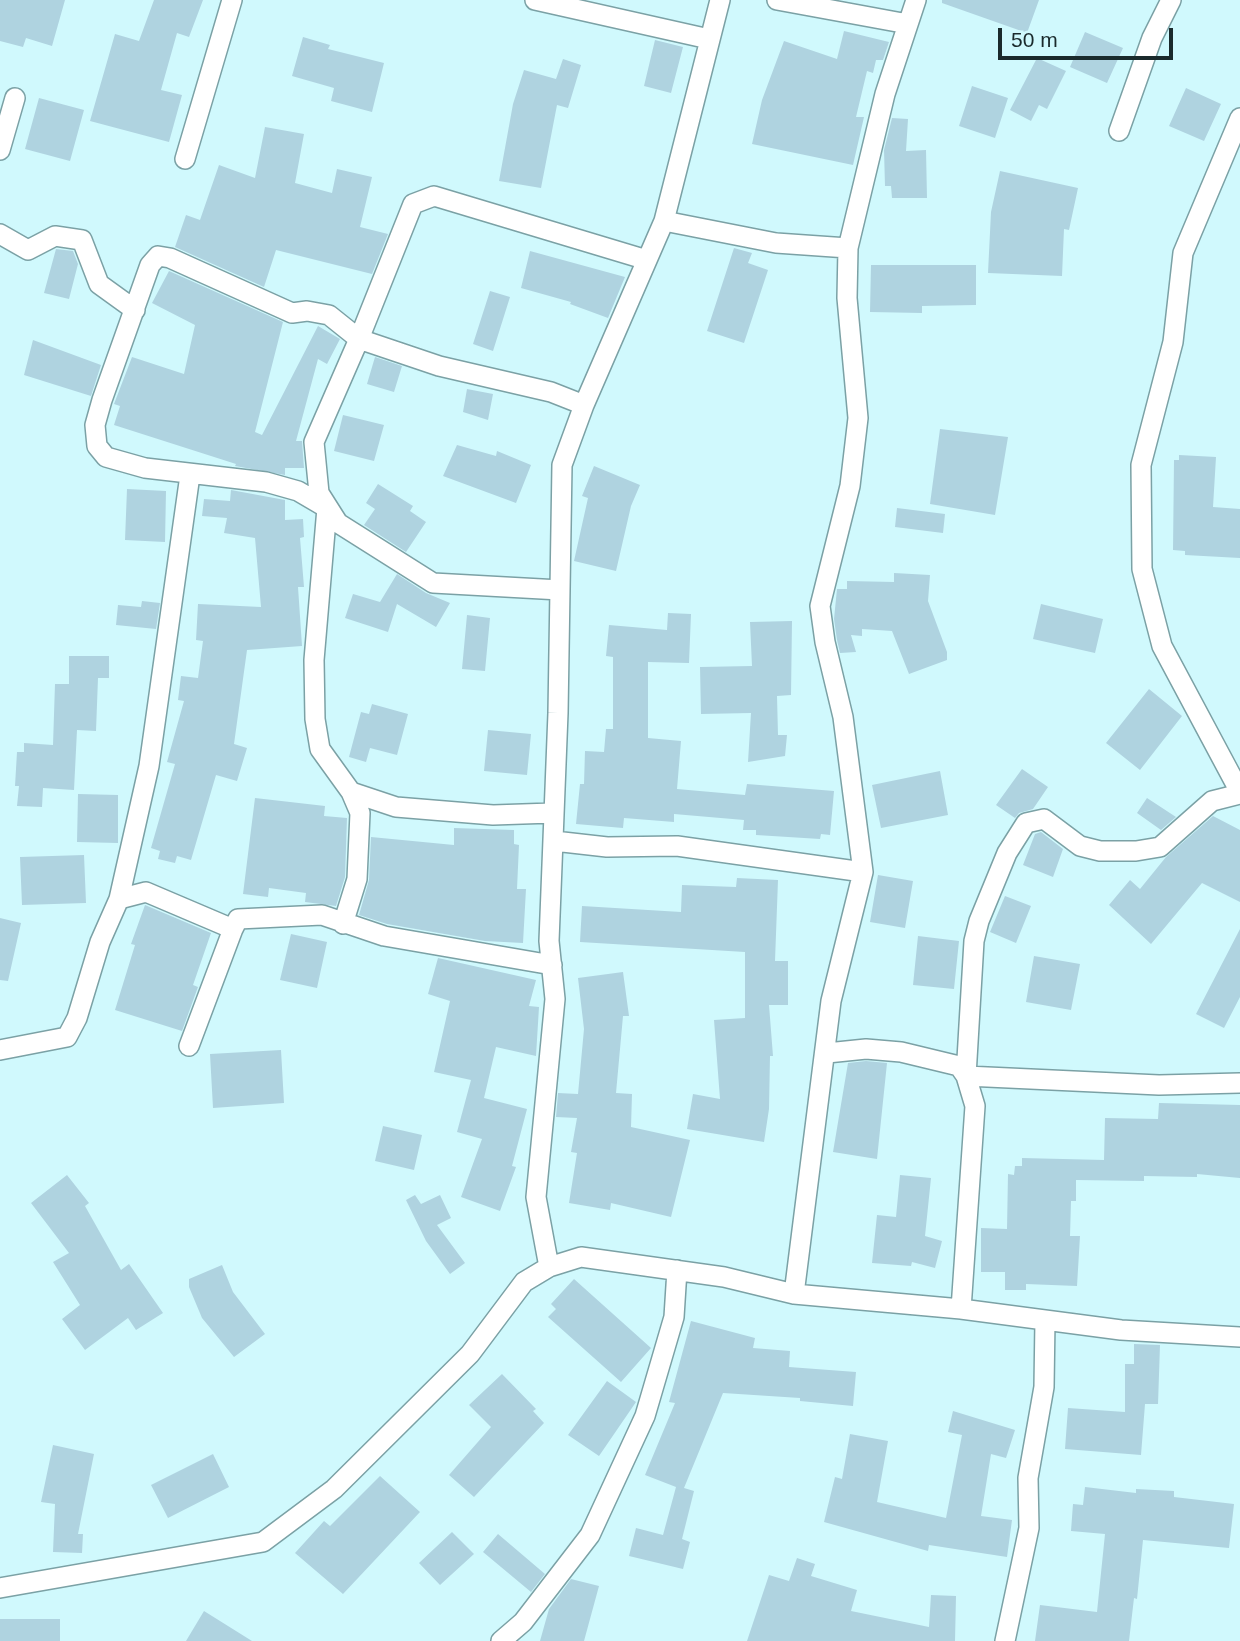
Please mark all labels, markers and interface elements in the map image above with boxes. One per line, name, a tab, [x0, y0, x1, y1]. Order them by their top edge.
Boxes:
scale bar	[1002, 14, 1177, 58]
text: 50 m	[1011, 28, 1058, 51]

